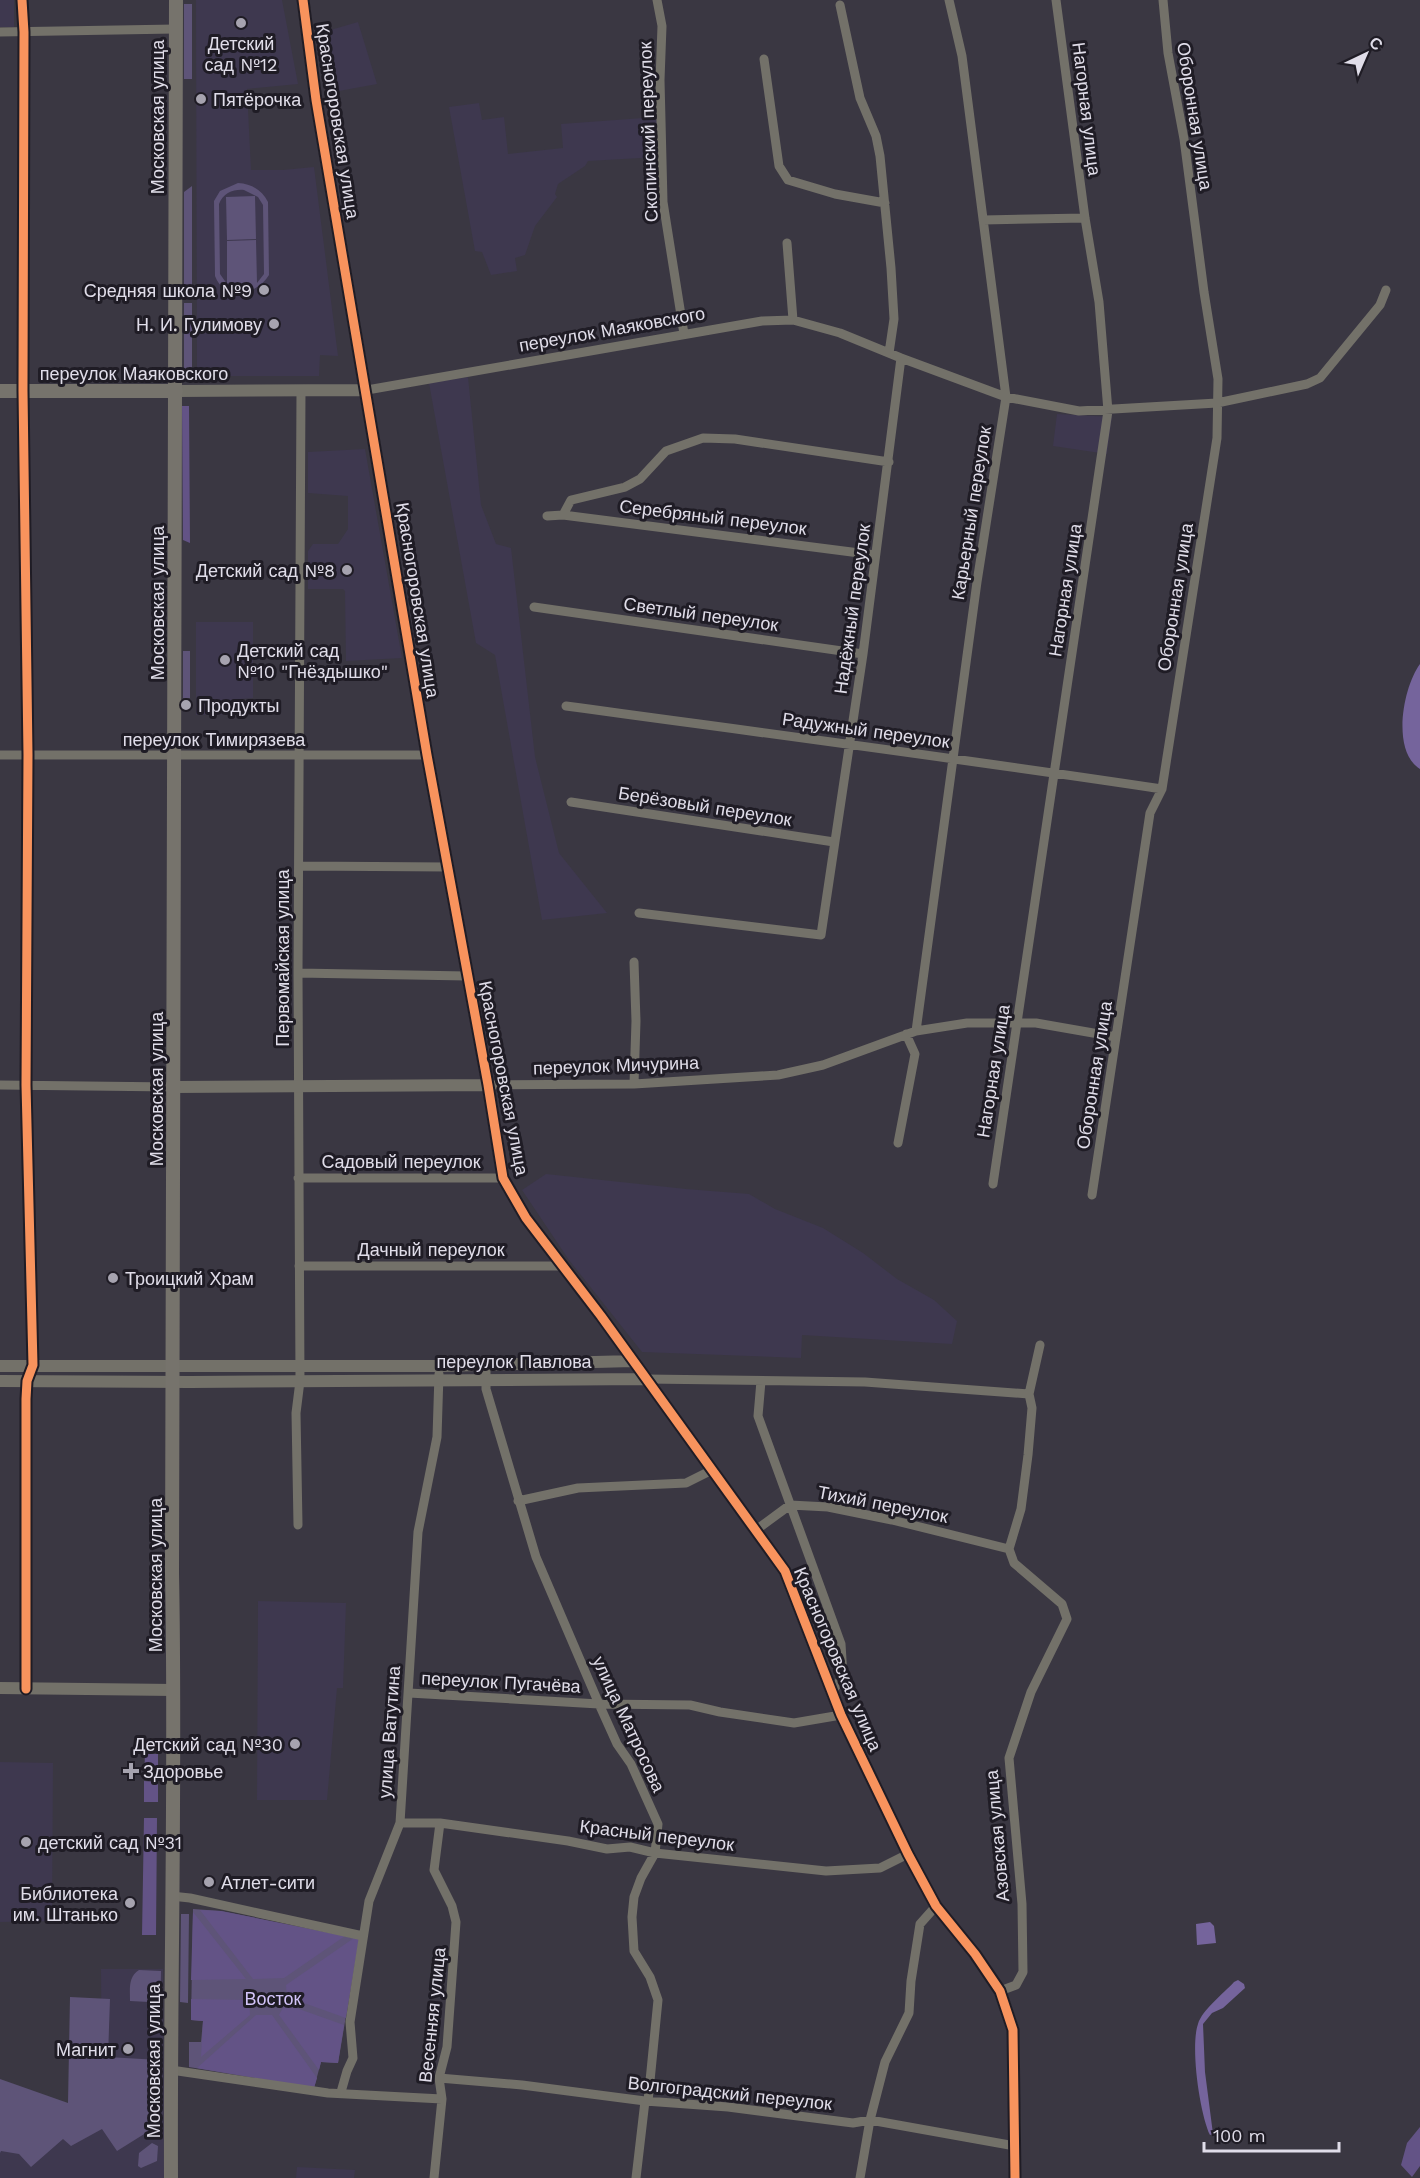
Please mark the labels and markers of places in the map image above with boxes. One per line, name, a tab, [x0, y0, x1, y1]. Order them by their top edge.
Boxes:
marker: Детский сад №12	[234, 16, 248, 30]
place label: Детский сад №12	[205, 33, 277, 75]
place label: Пятёрочка	[213, 89, 302, 110]
marker: Пятёрочка	[194, 92, 208, 106]
place label: Средняя школа №9	[84, 280, 252, 301]
marker: Средняя школа №9	[257, 283, 271, 297]
place label: Н. И. Гулимову	[136, 314, 262, 335]
marker: Н. И. Гулимову	[267, 317, 281, 331]
place label: Детский сад №8	[196, 560, 335, 581]
marker: Детский сад №8	[340, 563, 354, 577]
place label: Детский сад №10 "Гнёздышко"	[237, 640, 388, 682]
marker: Детский сад №10 "Гнёздышко"	[218, 653, 232, 667]
place label: Продукты	[198, 695, 279, 716]
marker: Продукты	[179, 698, 193, 712]
place label: Троицкий Храм	[125, 1268, 254, 1289]
marker: Троицкий Храм	[106, 1271, 120, 1285]
place label: Детский сад №30	[133, 1734, 283, 1755]
marker: Детский сад №30	[288, 1737, 302, 1751]
place label: Здоровье	[143, 1761, 223, 1782]
marker: Здоровье	[124, 1764, 138, 1778]
place label: детский сад №31	[38, 1832, 182, 1853]
marker: детский сад №31	[19, 1835, 33, 1849]
place label: Атлет-сити	[221, 1872, 315, 1893]
marker: Атлет-сити	[202, 1875, 216, 1889]
place label: Библиотека им. Штанько	[13, 1883, 119, 1925]
marker: Библиотека им. Штанько	[123, 1896, 137, 1910]
place label: Магнит	[56, 2039, 116, 2060]
marker: Магнит	[121, 2042, 135, 2056]

